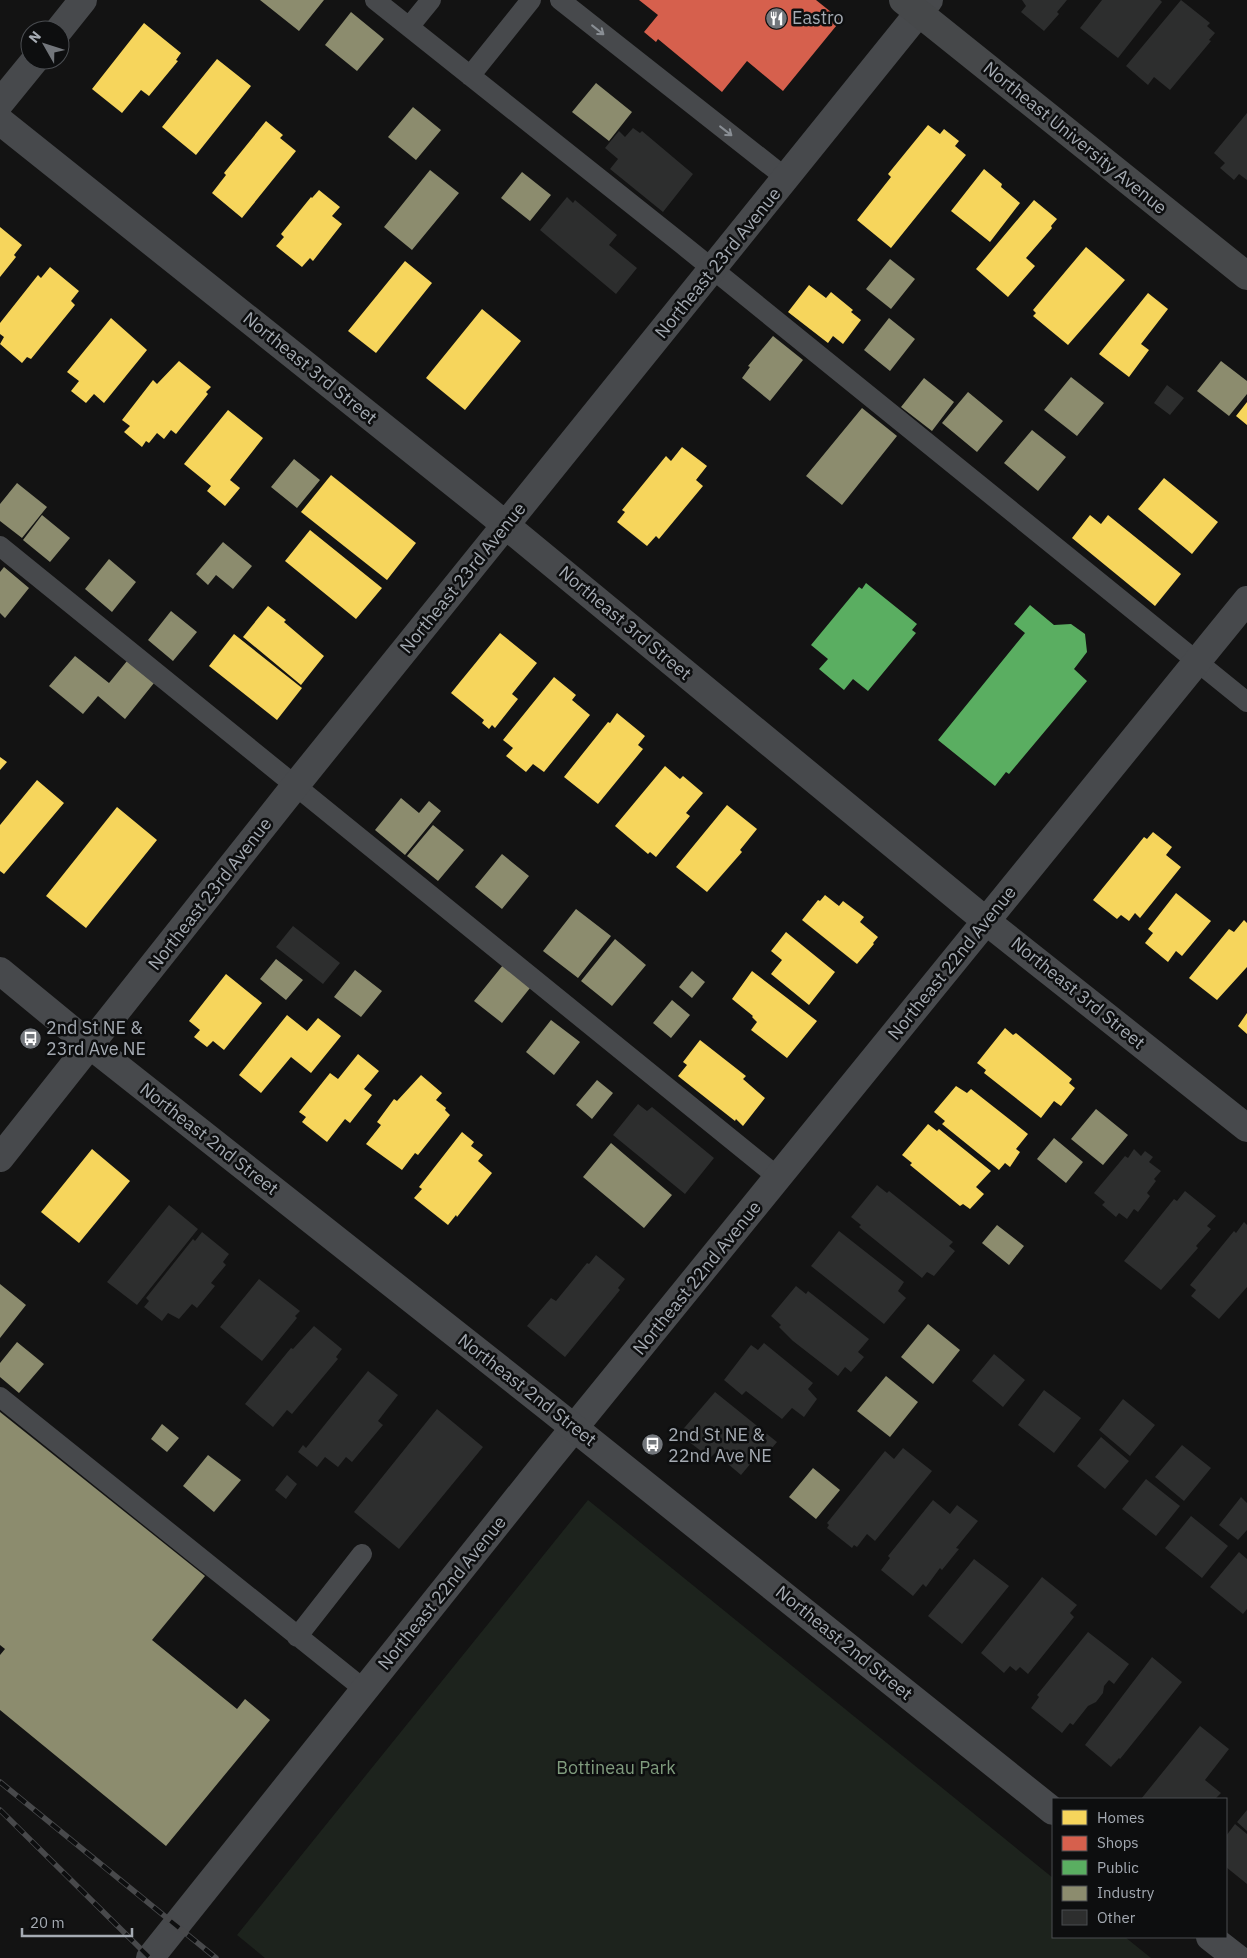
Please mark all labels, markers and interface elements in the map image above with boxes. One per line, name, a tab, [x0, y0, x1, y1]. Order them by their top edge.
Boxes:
restaurant icon: Eastro	[764, 6, 788, 30]
place label: Eastro	[792, 6, 844, 29]
north arrow	[20, 20, 70, 70]
one-way arrow	[591, 25, 604, 36]
text: N	[25, 27, 45, 46]
street label: Northeast University Avenue	[979, 56, 1172, 219]
one-way arrow	[719, 125, 732, 136]
street label: Northeast 23rd Avenue	[650, 182, 786, 343]
street label: Northeast 3rd Street	[239, 306, 382, 429]
street label: Northeast 23rd Avenue	[395, 497, 531, 658]
street label: Northeast 3rd Street	[554, 560, 696, 685]
street label: Northeast 23rd Avenue	[143, 813, 276, 975]
street label: Northeast 22nd Avenue	[882, 881, 1021, 1044]
street label: Northeast 3rd Street	[1007, 931, 1150, 1054]
place label: 2nd St NE & 23rd Ave NE	[46, 1016, 146, 1060]
bus stop icon: 2nd St NE & 23rd Ave NE	[18, 1026, 42, 1050]
street label: Northeast 2nd Street	[135, 1077, 283, 1200]
street label: Northeast 22nd Avenue	[627, 1196, 766, 1359]
street label: Northeast 2nd Street	[453, 1328, 601, 1451]
place label: 2nd St NE & 22nd Ave NE	[668, 1423, 772, 1467]
bus stop icon: 2nd St NE & 22nd Ave NE	[640, 1433, 664, 1457]
street label: Northeast 22nd Avenue	[372, 1511, 511, 1674]
street label: Northeast 2nd Street	[771, 1580, 918, 1705]
park label: Bottineau Park	[556, 1756, 676, 1779]
legend	[1052, 1798, 1227, 1938]
text: Homes	[1097, 1808, 1145, 1827]
text: Shops	[1097, 1833, 1139, 1852]
text: Public	[1097, 1858, 1139, 1877]
text: Industry	[1097, 1883, 1155, 1902]
scale bar	[22, 1906, 132, 1938]
text: Other	[1097, 1908, 1136, 1927]
text: 20 m	[30, 1913, 65, 1932]

